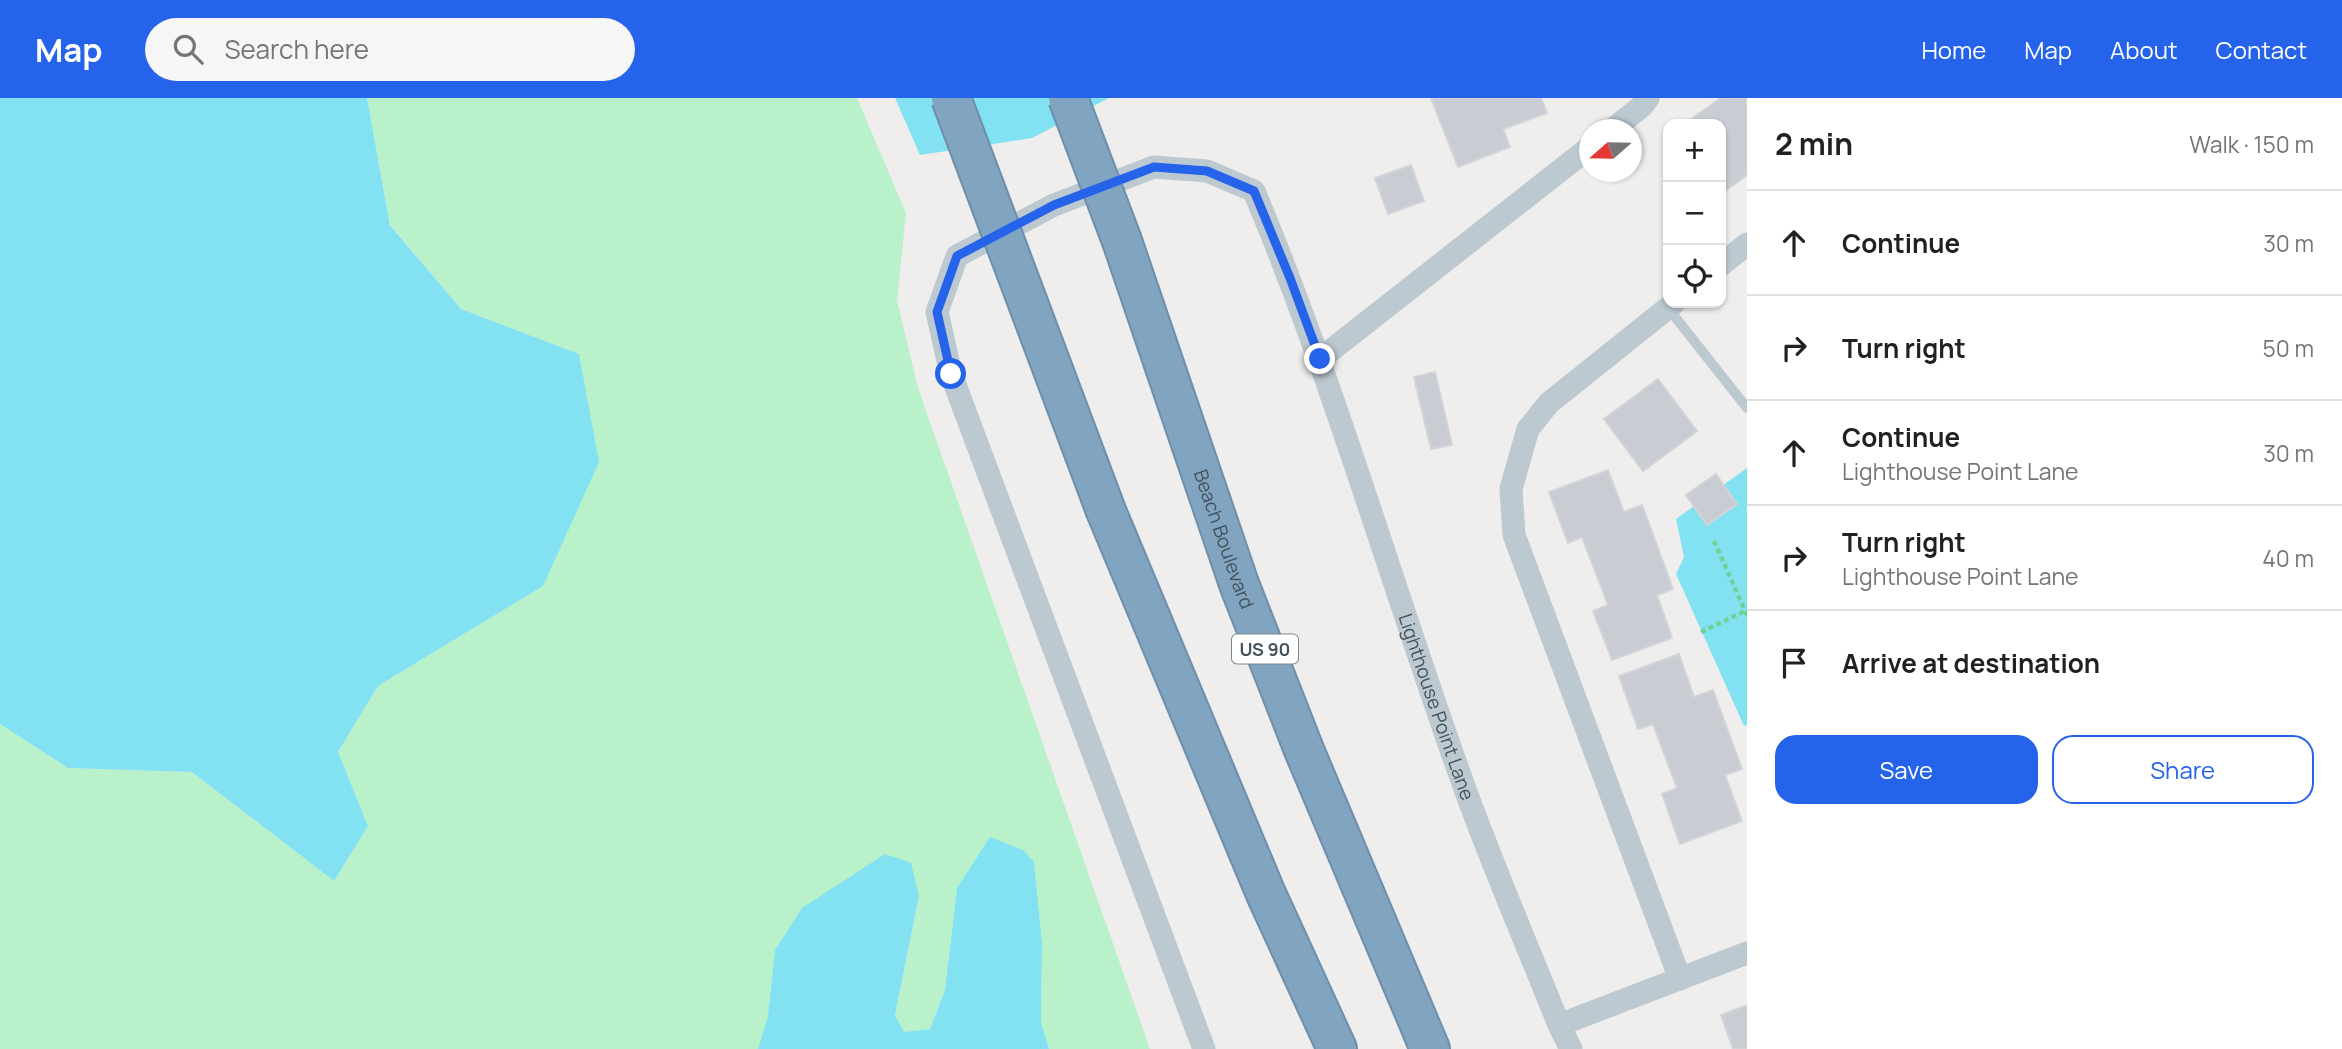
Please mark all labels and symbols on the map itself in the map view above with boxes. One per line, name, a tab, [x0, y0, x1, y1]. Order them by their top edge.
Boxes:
north arrow	[1579, 119, 1642, 182]
route end	[1304, 343, 1335, 374]
route start	[935, 358, 966, 389]
street label: Beach Boulevard	[1188, 466, 1260, 612]
street label: Lighthouse Point Lane	[1393, 610, 1481, 804]
road number: US 90	[1232, 634, 1298, 664]

